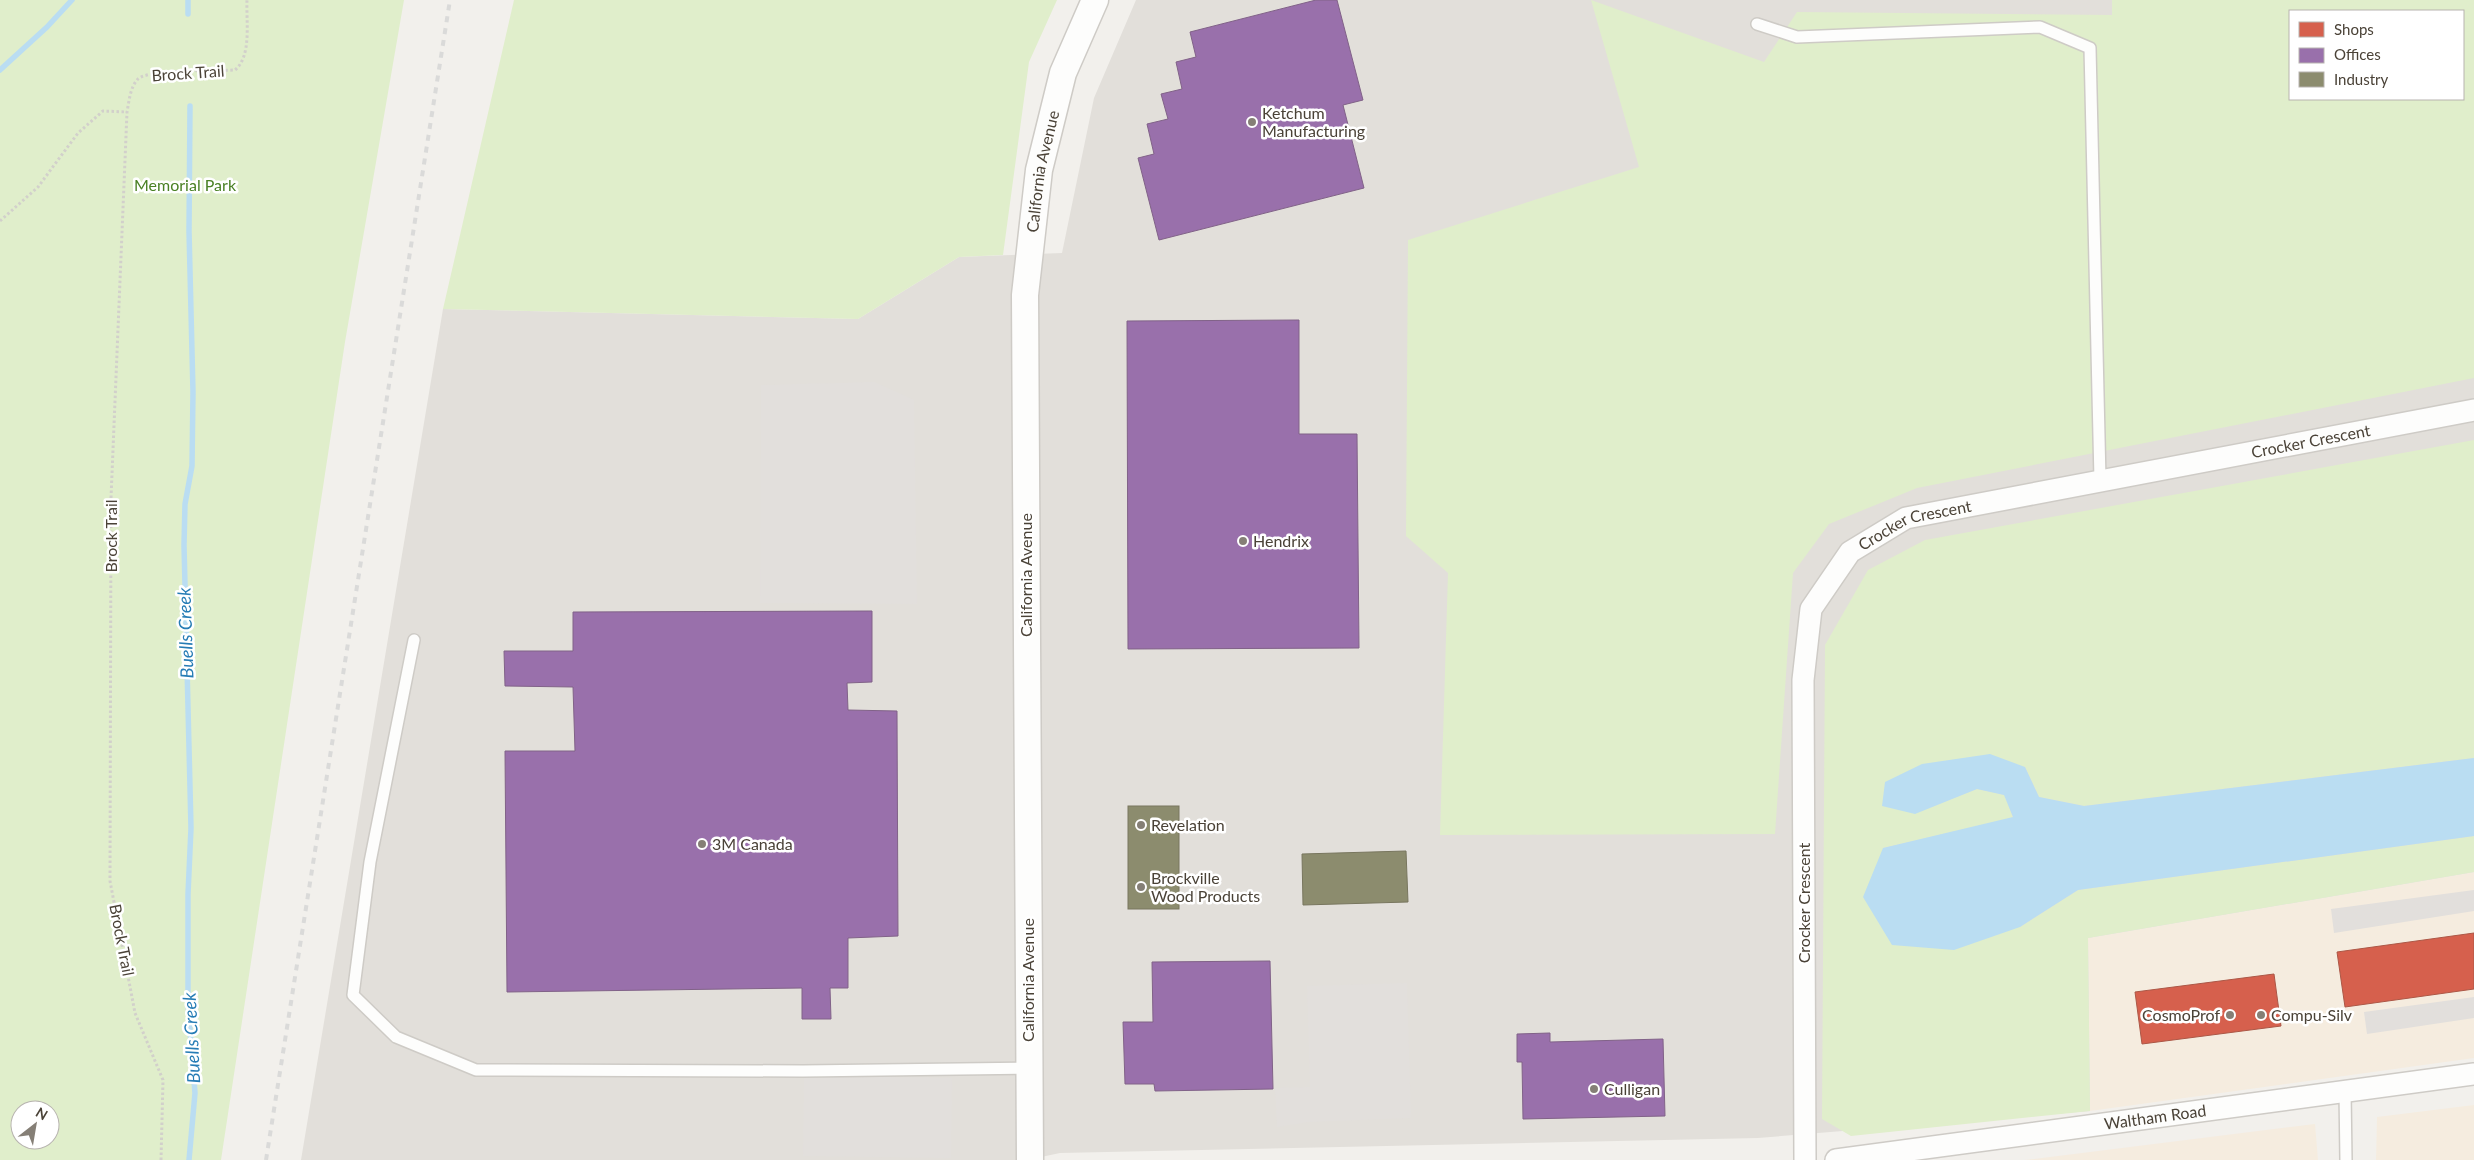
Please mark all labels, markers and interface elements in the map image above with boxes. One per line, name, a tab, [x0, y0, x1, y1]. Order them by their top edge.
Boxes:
legend	[2289, 10, 2464, 100]
text: Shops	[2334, 20, 2374, 38]
text: Offices	[2334, 45, 2381, 63]
street label: Brock Trail	[151, 60, 225, 85]
text: Industry	[2334, 70, 2389, 88]
place label: Ketchum Manufacturing	[1262, 103, 1365, 140]
street label: California Avenue	[1022, 108, 1062, 233]
marker: Ketchum Manufacturing	[1246, 116, 1258, 128]
park label: Memorial Park	[134, 175, 237, 194]
street label: Crocker Crescent	[2250, 420, 2372, 461]
street label: Crocker Crescent	[1854, 496, 1973, 554]
street label: Brock Trail	[101, 499, 120, 573]
street label: California Avenue	[1016, 513, 1035, 637]
place label: Hendrix	[1253, 531, 1309, 550]
marker: Hendrix	[1237, 535, 1249, 547]
water label: Buells Creek	[172, 587, 198, 679]
place label: Revelation	[1151, 815, 1225, 834]
marker: Revelation	[1135, 819, 1147, 831]
place label: 3M Canada	[712, 834, 793, 853]
marker: 3M Canada	[696, 838, 708, 850]
street label: Crocker Crescent	[1794, 842, 1813, 963]
place label: Brockville Wood Products	[1151, 868, 1260, 905]
marker: Brockville Wood Products	[1135, 881, 1147, 893]
street label: Brock Trail	[106, 902, 139, 978]
street label: California Avenue	[1018, 918, 1037, 1042]
water label: Buells Creek	[178, 992, 204, 1084]
place label: CosmoProf	[2142, 1005, 2220, 1024]
place label: Compu-Silv	[2271, 1005, 2353, 1024]
marker: CosmoProf	[2224, 1009, 2236, 1021]
marker: Compu-Silv	[2255, 1009, 2267, 1021]
place label: Culligan	[1604, 1079, 1660, 1098]
marker: Culligan	[1588, 1083, 1600, 1095]
north arrow	[10, 1100, 60, 1150]
street label: Waltham Road	[2103, 1100, 2207, 1133]
text: N	[33, 1103, 51, 1123]

